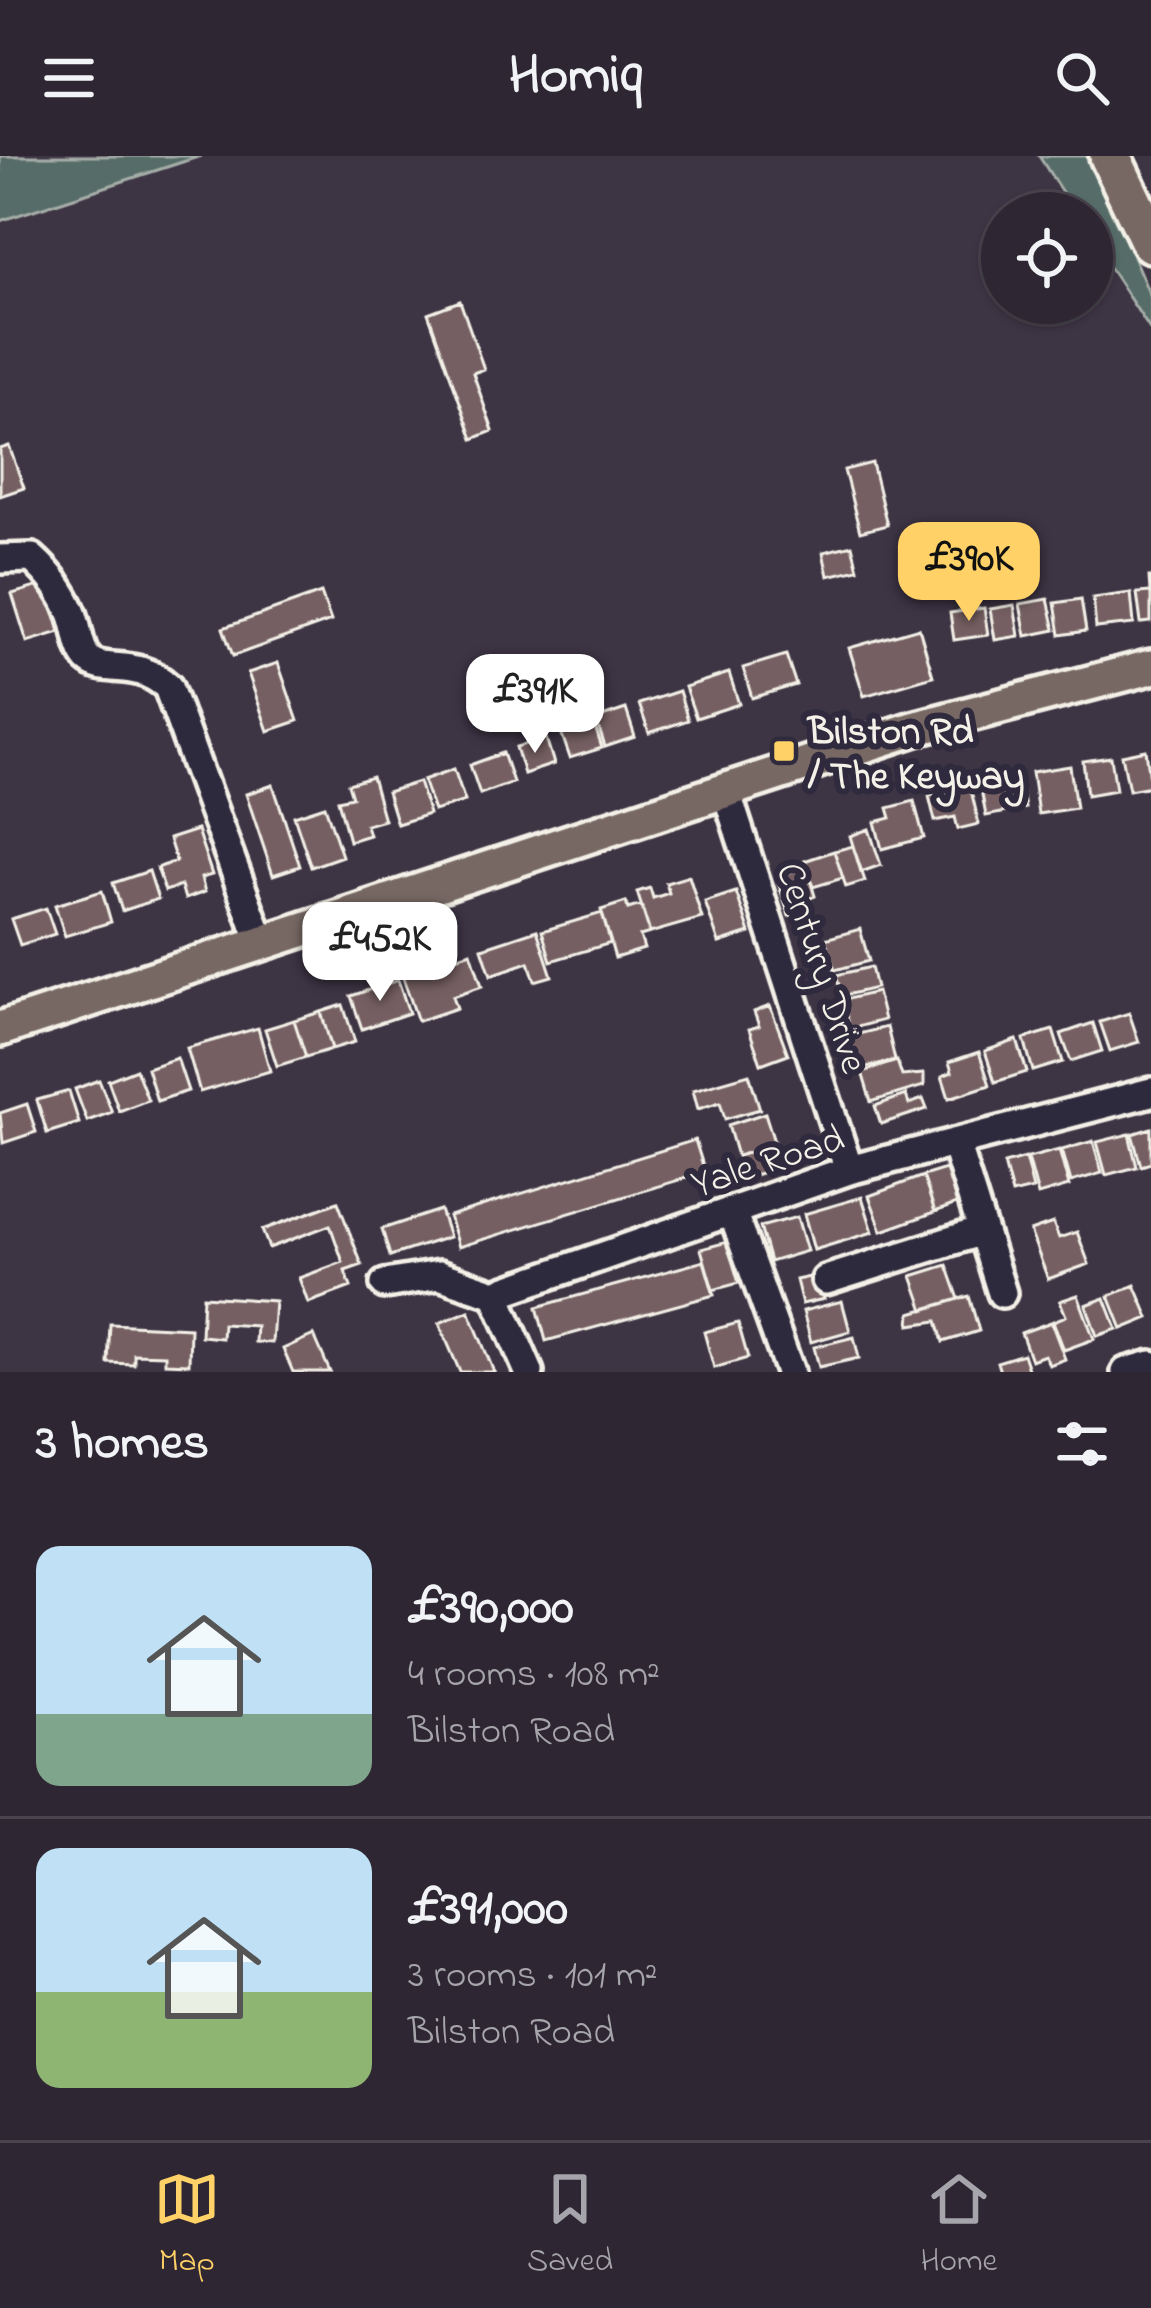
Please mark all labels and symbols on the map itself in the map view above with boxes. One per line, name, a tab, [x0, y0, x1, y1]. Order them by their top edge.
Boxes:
pin: £390K	[885, 522, 1053, 624]
pin: £391K	[451, 654, 619, 756]
place label: Bilston Rd / The Keyway	[806, 705, 1024, 807]
marker: Bilston Rd / The Keyway	[771, 738, 797, 764]
street label: Century Drive	[759, 856, 881, 1082]
pin: £452K	[296, 902, 464, 1004]
street label: Yale Road	[685, 1112, 852, 1215]

